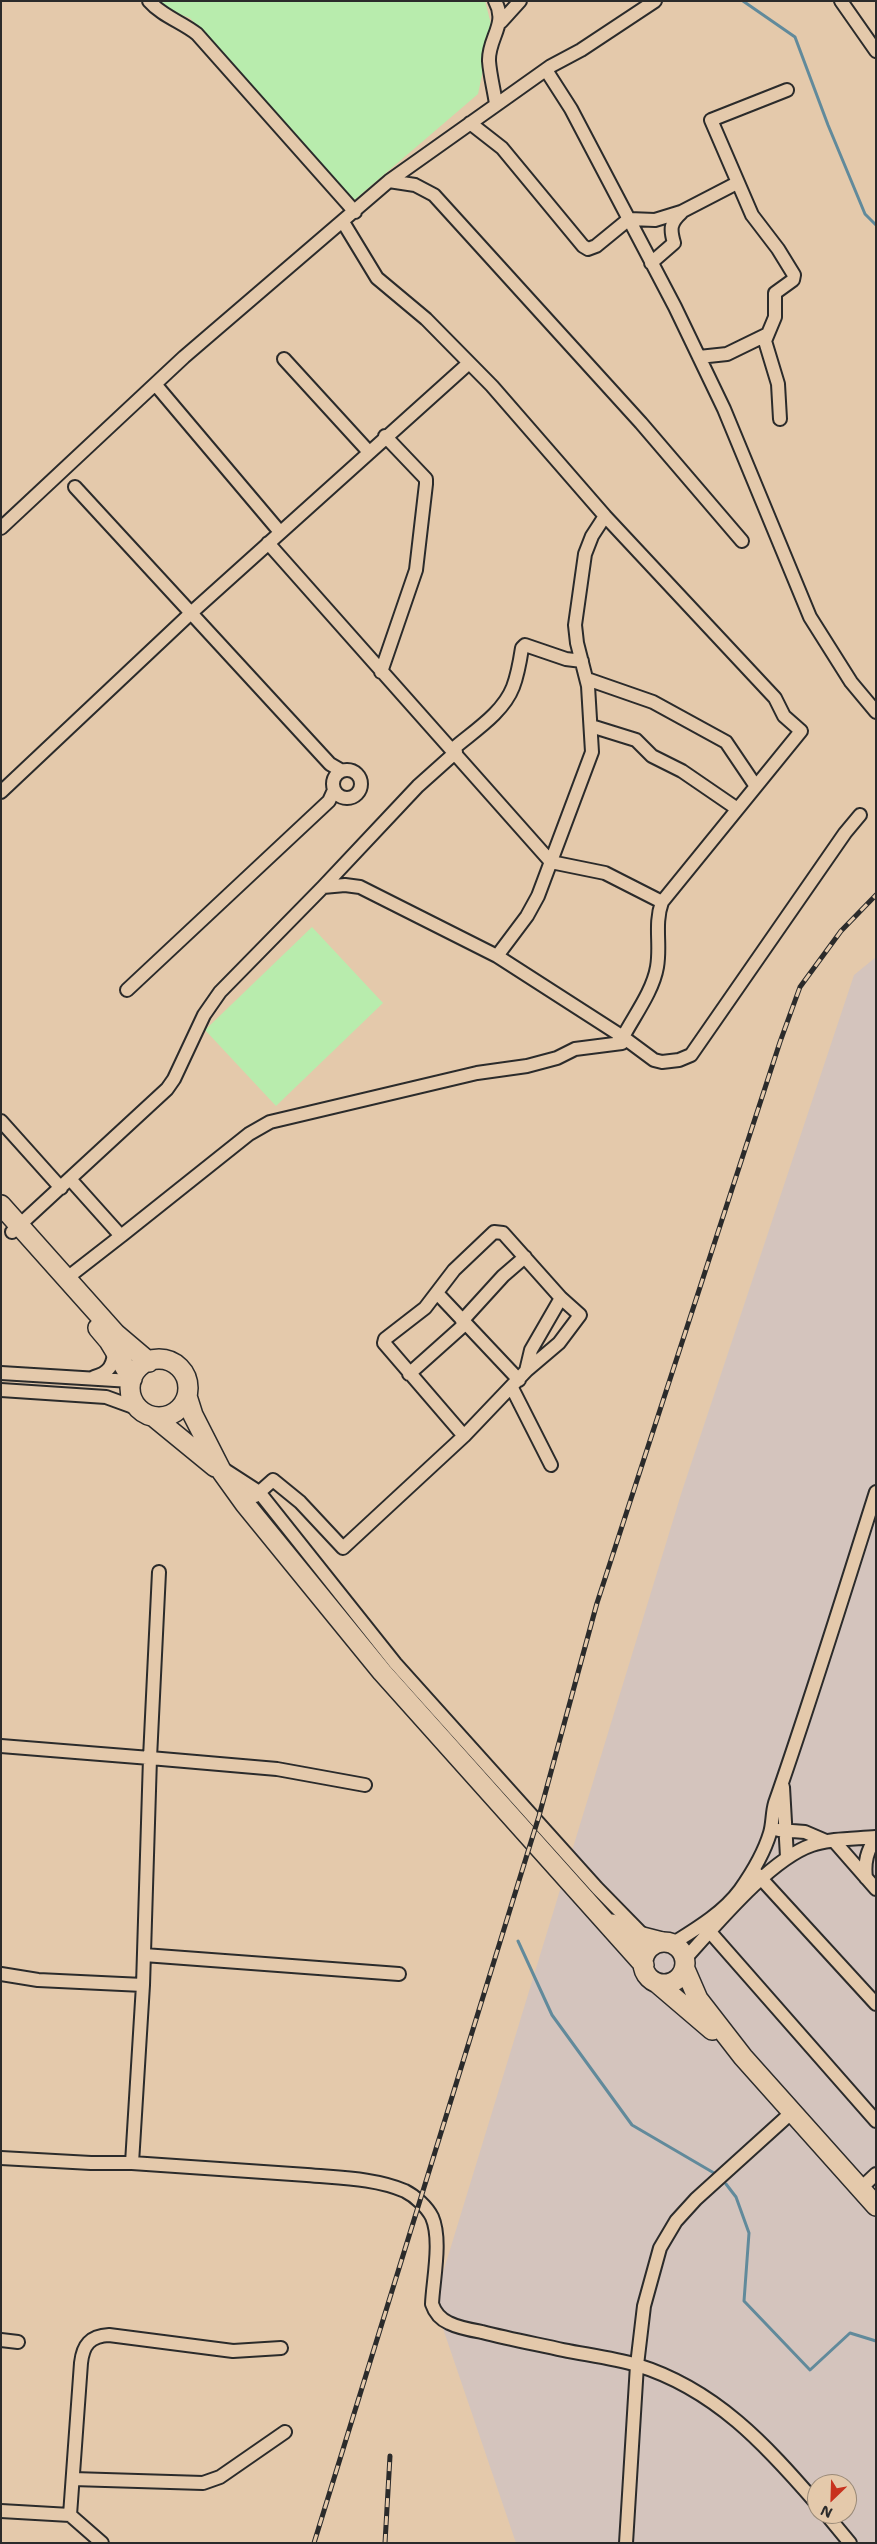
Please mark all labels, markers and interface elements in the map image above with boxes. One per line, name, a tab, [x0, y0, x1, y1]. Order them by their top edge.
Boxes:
north arrow	[807, 2474, 857, 2524]
text: N	[818, 2501, 835, 2522]

